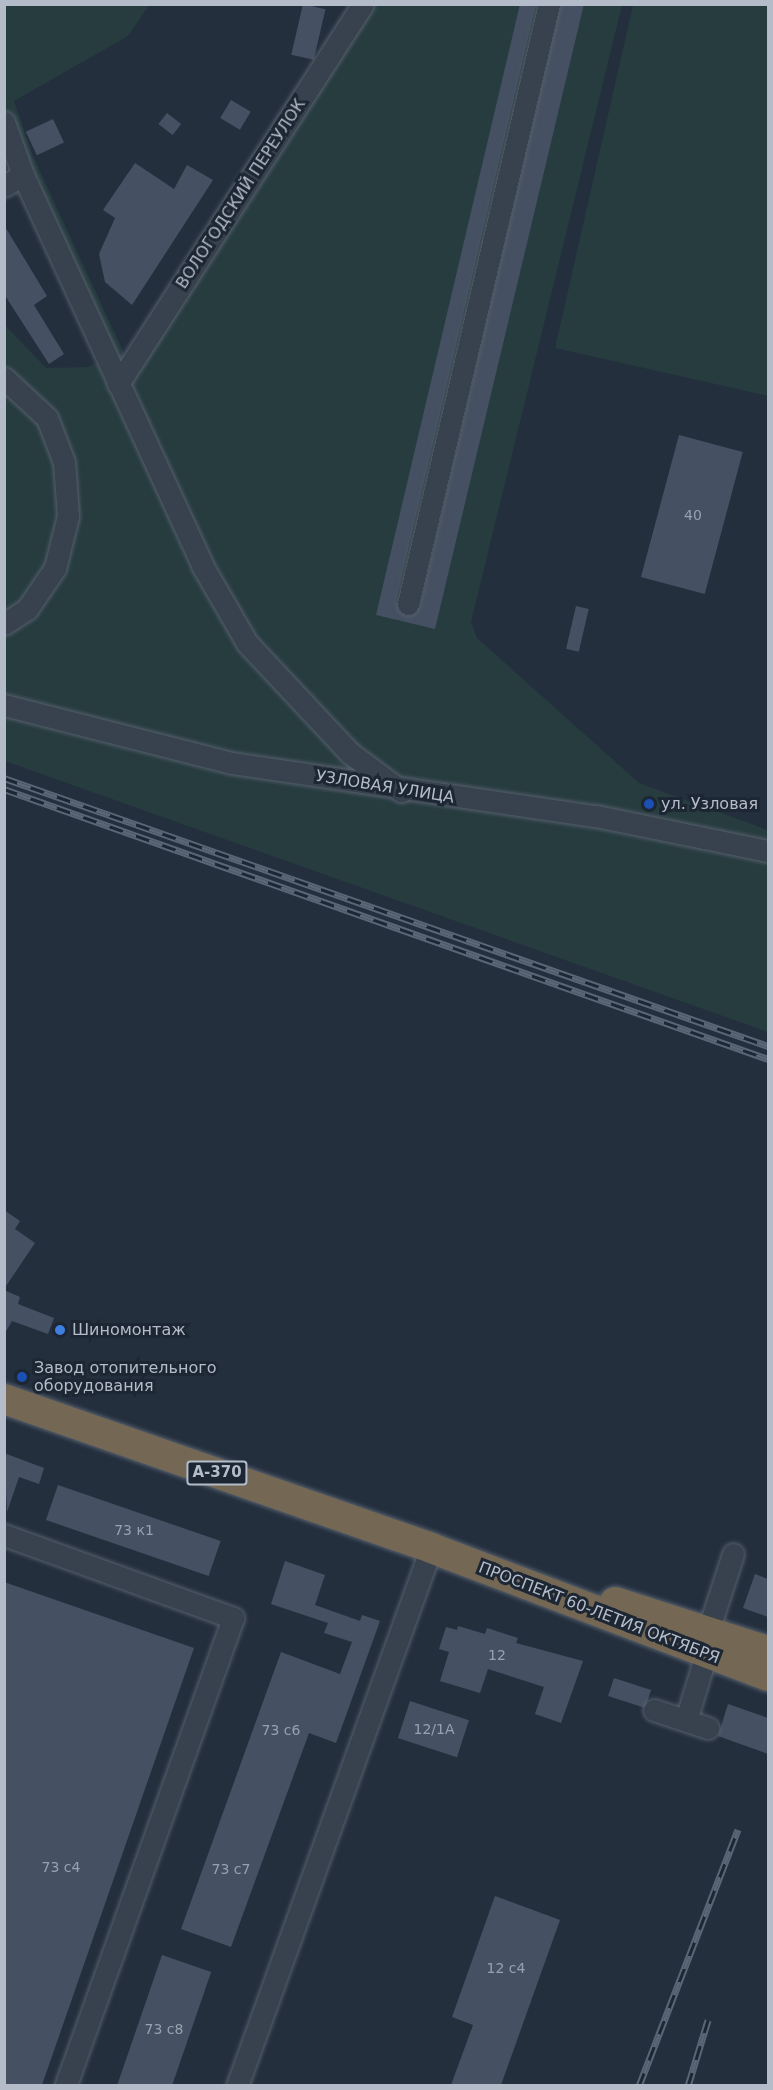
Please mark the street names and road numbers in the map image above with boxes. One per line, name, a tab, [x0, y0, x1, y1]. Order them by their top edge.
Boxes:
street label: ВОЛОГОДСКИЙ ПЕРЕУЛОК	[172, 96, 310, 292]
street label: УЗЛОВАЯ УЛИЦА	[314, 767, 456, 807]
road number: А-370	[186, 1461, 248, 1485]
street label: ПРОСПЕКТ 60-ЛЕТИЯ ОКТЯБРЯ	[476, 1558, 722, 1668]

